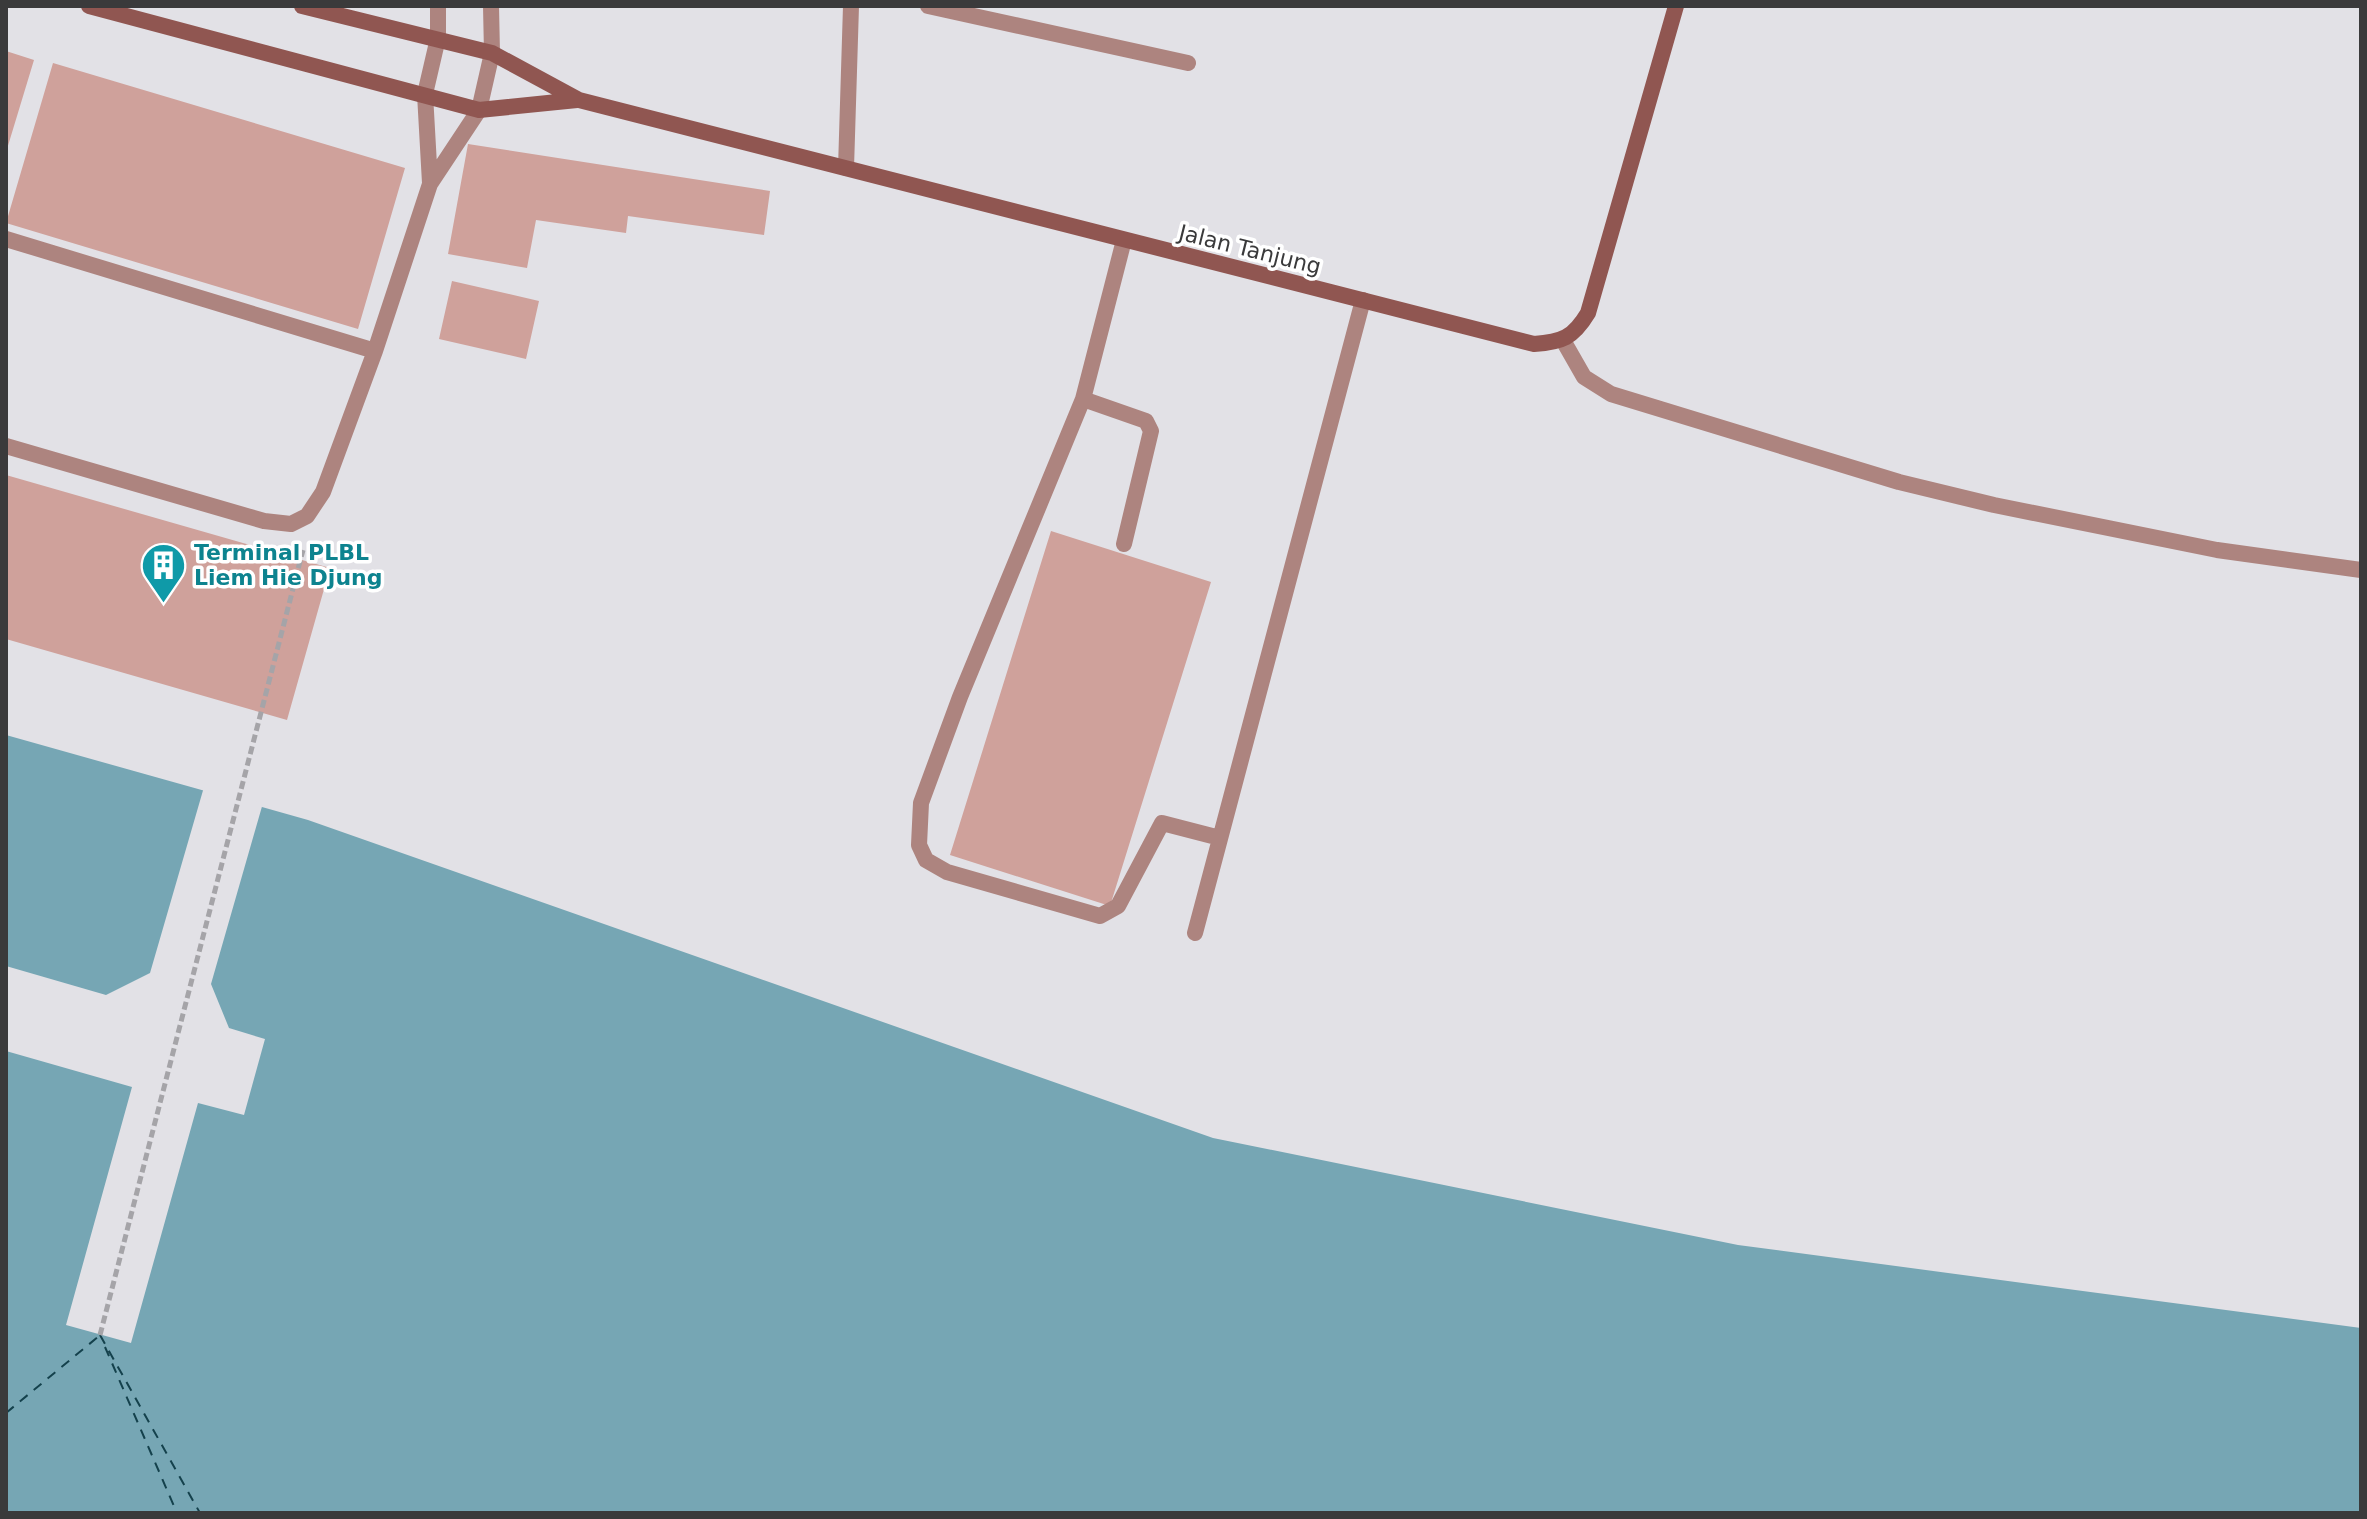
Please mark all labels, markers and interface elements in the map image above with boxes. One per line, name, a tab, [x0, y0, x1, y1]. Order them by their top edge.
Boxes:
street label: Jalan Tanjung	[1174, 219, 1324, 279]
place label: Terminal PLBL Liem Hie Djung	[194, 540, 382, 590]
building icon: Terminal PLBL Liem Hie Djung	[139, 541, 187, 604]

